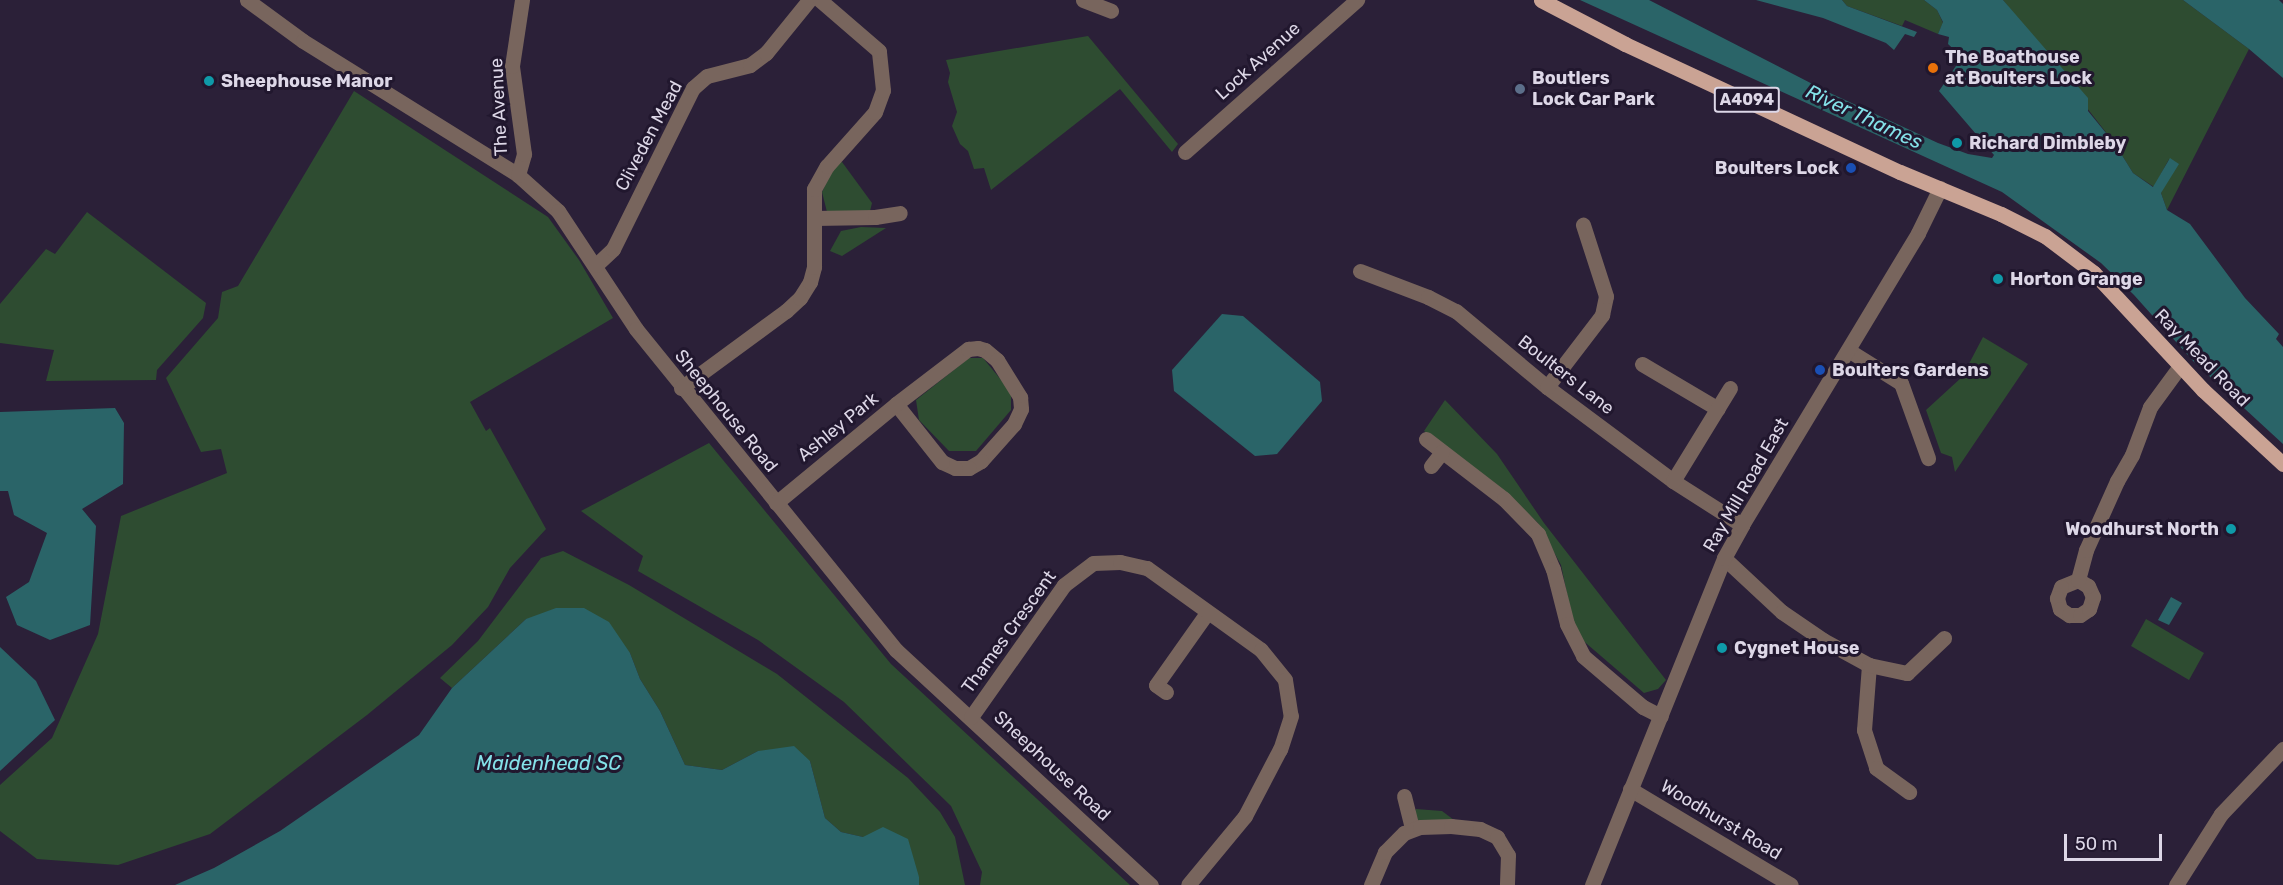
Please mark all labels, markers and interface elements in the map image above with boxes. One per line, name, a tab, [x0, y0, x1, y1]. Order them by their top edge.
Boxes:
street label: Lock Avenue	[1211, 17, 1305, 105]
place label: The Boathouse at Boulters Lock	[1945, 47, 2092, 90]
street label: The Avenue	[486, 57, 512, 157]
marker: The Boathouse at Boulters Lock	[1926, 61, 1940, 75]
place label: Boutlers Lock Car Park	[1532, 68, 1655, 110]
place label: Sheephouse Manor	[221, 70, 392, 92]
marker: Sheephouse Manor	[202, 74, 216, 88]
street label: Cliveden Mead	[611, 77, 687, 195]
water label: River Thames	[1802, 79, 1926, 155]
marker: Boutlers Lock Car Park	[1513, 82, 1527, 96]
road number: A4094	[1712, 87, 1782, 113]
place label: Richard Dimbleby	[1969, 132, 2126, 154]
marker: Richard Dimbleby	[1950, 136, 1964, 150]
place label: Boulters Lock	[1715, 157, 1839, 179]
marker: Boulters Lock	[1844, 161, 1858, 175]
place label: Horton Grange	[2010, 268, 2143, 290]
marker: Horton Grange	[1991, 272, 2005, 286]
street label: Ray Mead Road	[2150, 304, 2254, 412]
street label: Boulters Lane	[1514, 331, 1618, 419]
street label: Sheephouse Road	[670, 345, 782, 477]
place label: Boulters Gardens	[1832, 359, 1989, 381]
marker: Boulters Gardens	[1813, 363, 1827, 377]
street label: Ashley Park	[793, 388, 883, 466]
street label: Ray Mill Road East	[1699, 414, 1793, 556]
place label: Woodhurst North	[2065, 518, 2219, 540]
marker: Woodhurst North	[2224, 522, 2238, 536]
street label: Thames Crescent	[957, 566, 1061, 698]
place label: Cygnet House	[1734, 637, 1860, 659]
marker: Cygnet House	[1715, 641, 1729, 655]
street label: Sheephouse Road	[989, 706, 1115, 826]
water label: Maidenhead SC	[476, 751, 622, 775]
street label: Woodhurst Road	[1657, 775, 1785, 865]
scale bar	[2067, 822, 2164, 860]
text: 50 m	[2075, 833, 2118, 855]

